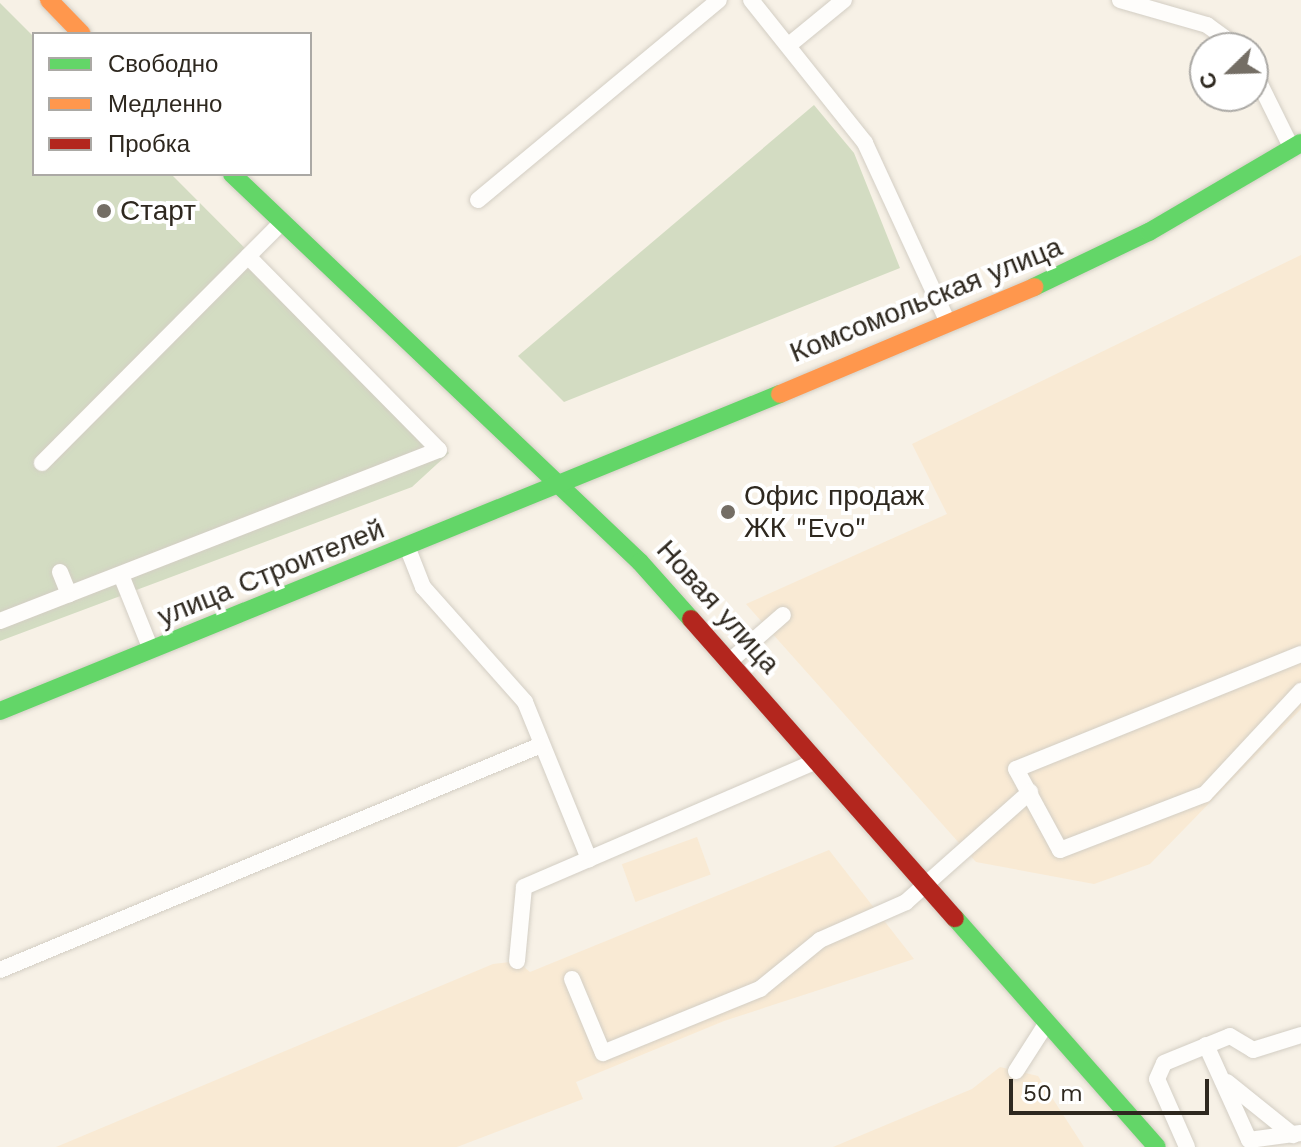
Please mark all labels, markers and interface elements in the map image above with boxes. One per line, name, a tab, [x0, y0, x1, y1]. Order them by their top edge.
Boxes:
legend	[32, 32, 312, 176]
north arrow	[1189, 32, 1269, 112]
text: Свободно	[108, 50, 218, 78]
text: С	[1194, 69, 1223, 93]
text: Медленно	[108, 90, 222, 118]
text: Пробка	[108, 130, 190, 158]
place label: Старт	[120, 194, 196, 228]
marker: Старт	[95, 202, 113, 220]
street label: Комсомольская улица	[785, 230, 1067, 370]
place label: Офис продаж ЖК "Evo"	[744, 479, 924, 545]
marker: Офис продаж ЖК "Evo"	[719, 503, 737, 521]
street label: улица Строителей	[153, 512, 389, 634]
street label: Новая улица	[649, 533, 787, 681]
scale bar	[1013, 1063, 1213, 1113]
text: 50 m	[1023, 1079, 1083, 1107]

